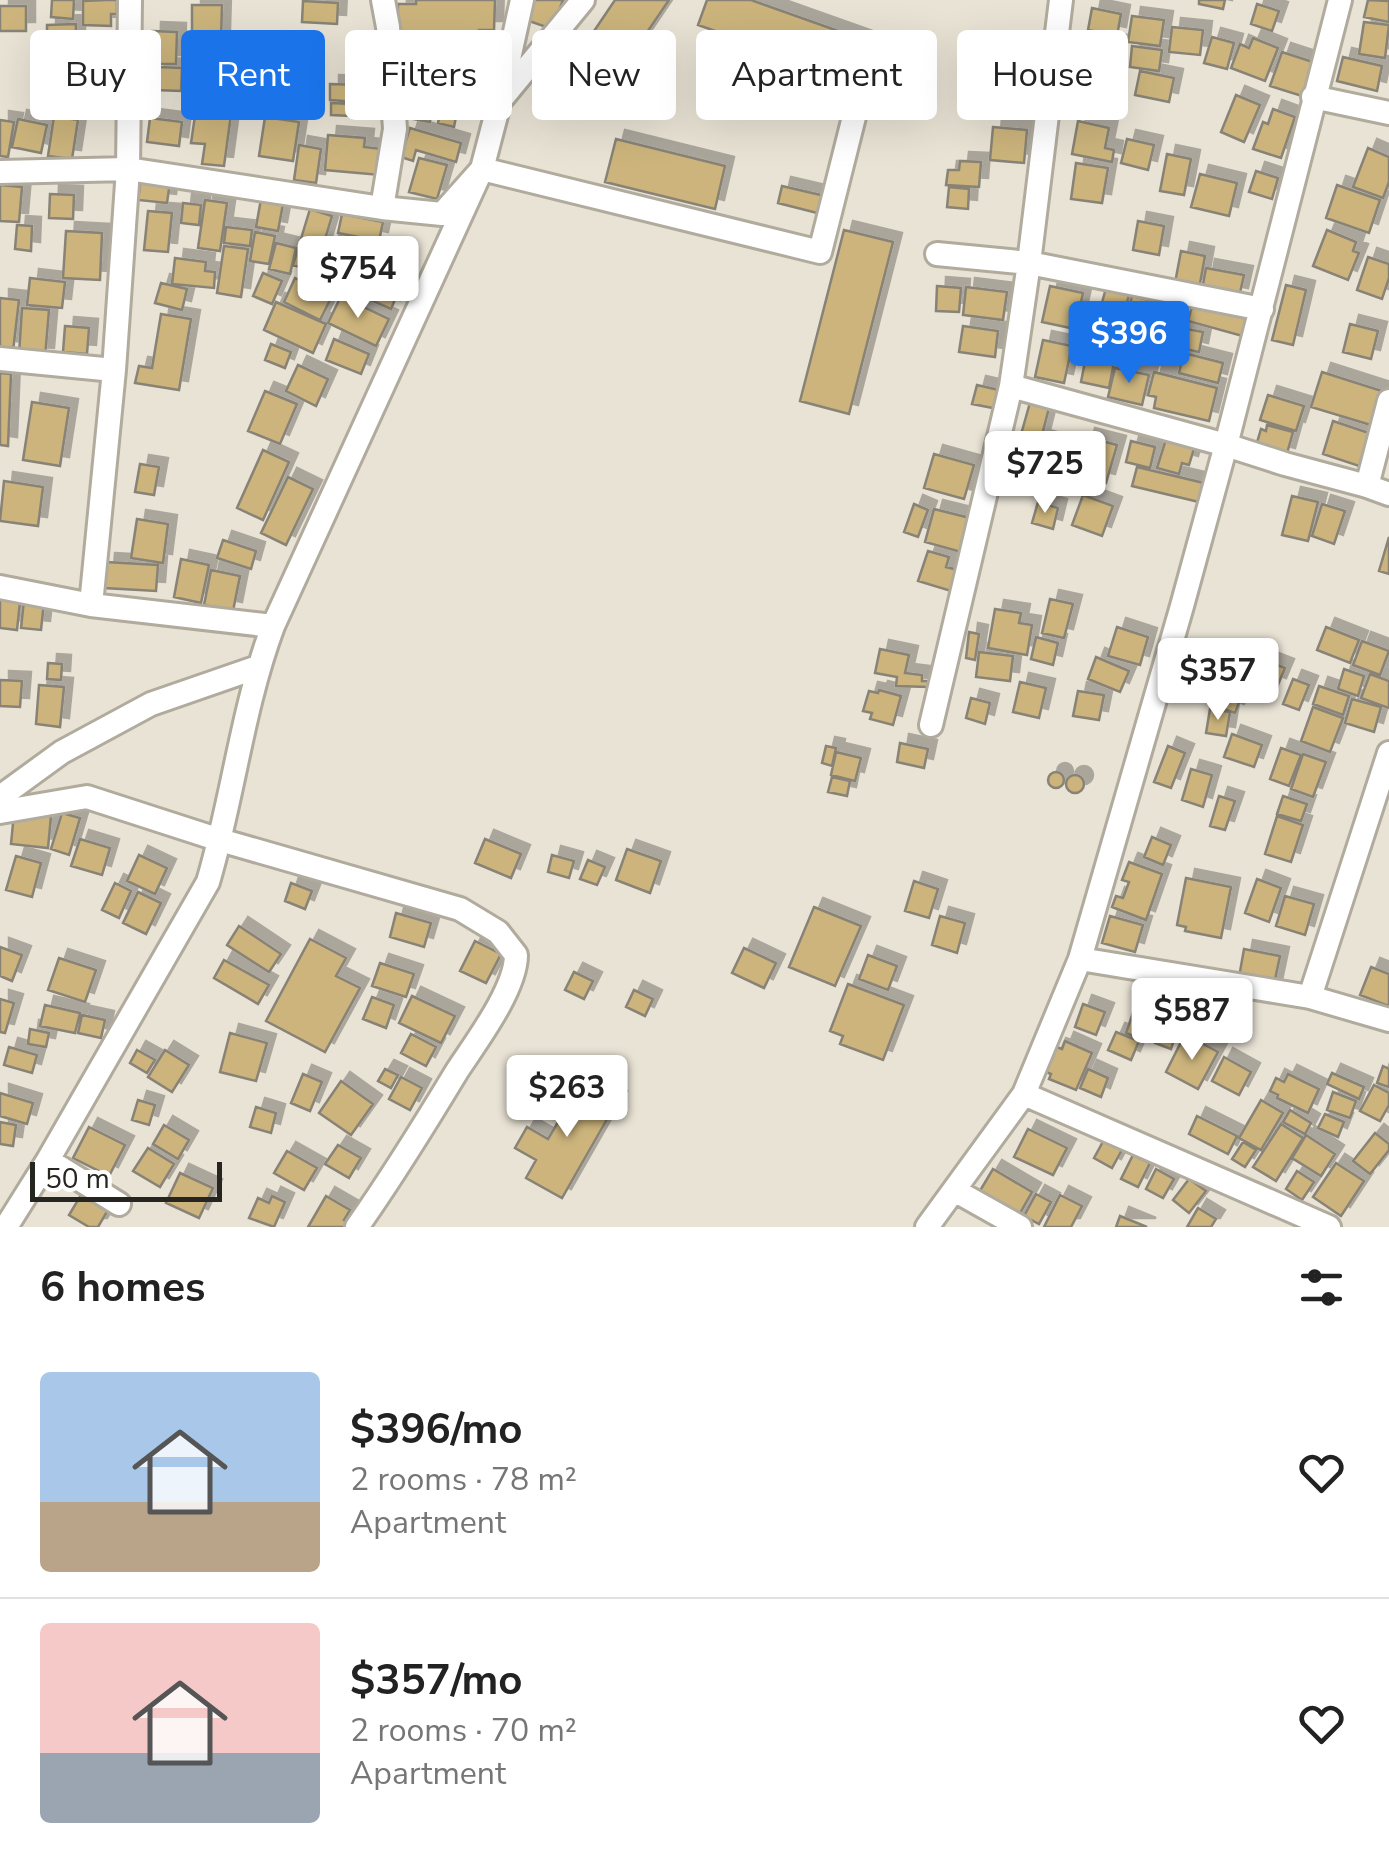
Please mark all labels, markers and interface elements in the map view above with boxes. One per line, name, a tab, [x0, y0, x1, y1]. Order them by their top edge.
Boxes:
chip: Buy	[30, 30, 161, 120]
chip: Rent	[181, 30, 325, 120]
chip: Filters	[345, 30, 512, 120]
chip: New	[532, 30, 676, 120]
chip: Apartment	[696, 30, 937, 120]
chip: House	[957, 30, 1128, 120]
pin: $754	[299, 236, 417, 321]
text: $754	[320, 247, 396, 290]
pin: $396	[1070, 301, 1188, 386]
text: $396	[1091, 312, 1167, 355]
pin: $725	[986, 431, 1104, 516]
text: $725	[1007, 442, 1083, 485]
pin: $357	[1159, 638, 1277, 723]
text: $357	[1180, 649, 1256, 692]
pin: $587	[1133, 978, 1251, 1063]
text: $587	[1154, 989, 1230, 1032]
pin: $263	[508, 1055, 626, 1140]
text: $263	[529, 1066, 605, 1109]
scale bar	[30, 1157, 222, 1202]
text: 50 m	[45, 1160, 110, 1198]
text: 6 homes	[40, 1259, 205, 1316]
icon: filters	[1294, 1260, 1349, 1315]
text: $396/mo	[350, 1401, 522, 1458]
icon: home	[120, 1412, 240, 1532]
icon: heart	[1294, 1445, 1349, 1500]
text: 2 rooms · 78 m²	[350, 1458, 577, 1501]
text: Apartment	[350, 1501, 506, 1544]
text: $357/mo	[350, 1652, 522, 1709]
icon: home	[120, 1663, 240, 1783]
icon: heart	[1294, 1696, 1349, 1751]
text: 2 rooms · 70 m²	[350, 1709, 577, 1752]
text: Apartment	[350, 1752, 506, 1795]

